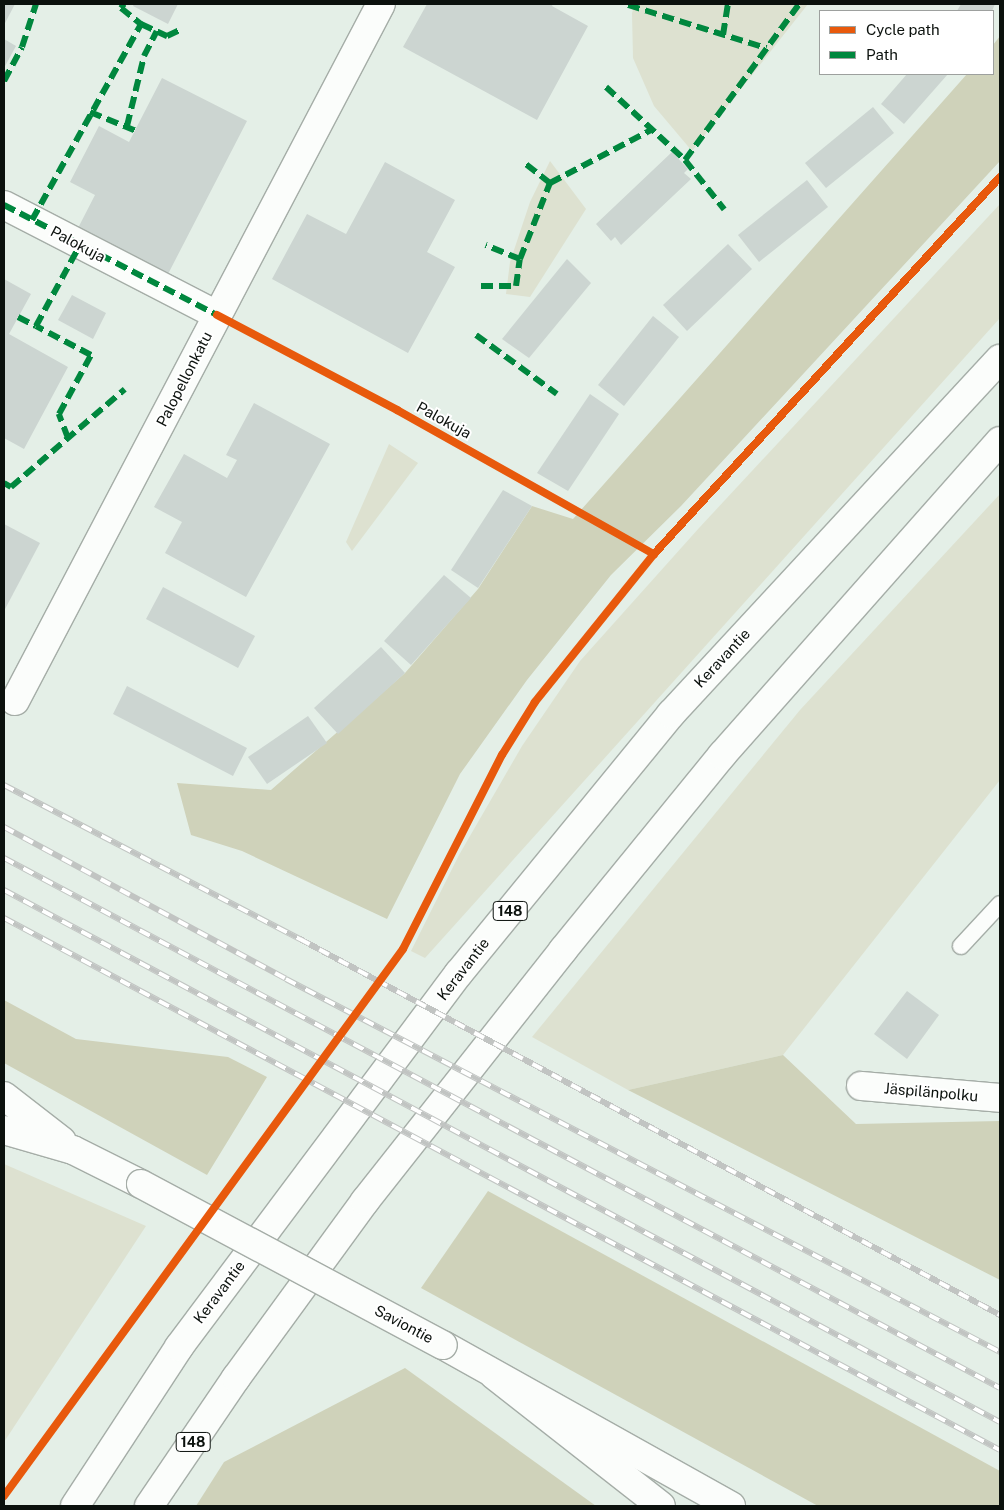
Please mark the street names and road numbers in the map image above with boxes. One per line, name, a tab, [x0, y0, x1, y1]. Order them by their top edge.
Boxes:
street label: Palokuja	[47, 222, 109, 266]
street label: Palopellonkatu	[152, 329, 216, 429]
street label: Palokuja	[414, 398, 474, 442]
street label: Keravantie	[690, 625, 754, 691]
road number: 148	[492, 899, 528, 922]
street label: Keravantie	[433, 934, 493, 1004]
street label: Jäspilänpolku	[883, 1079, 979, 1105]
street label: Keravantie	[190, 1257, 248, 1327]
street label: Saviontie	[371, 1301, 437, 1347]
road number: 148	[176, 1430, 210, 1454]

